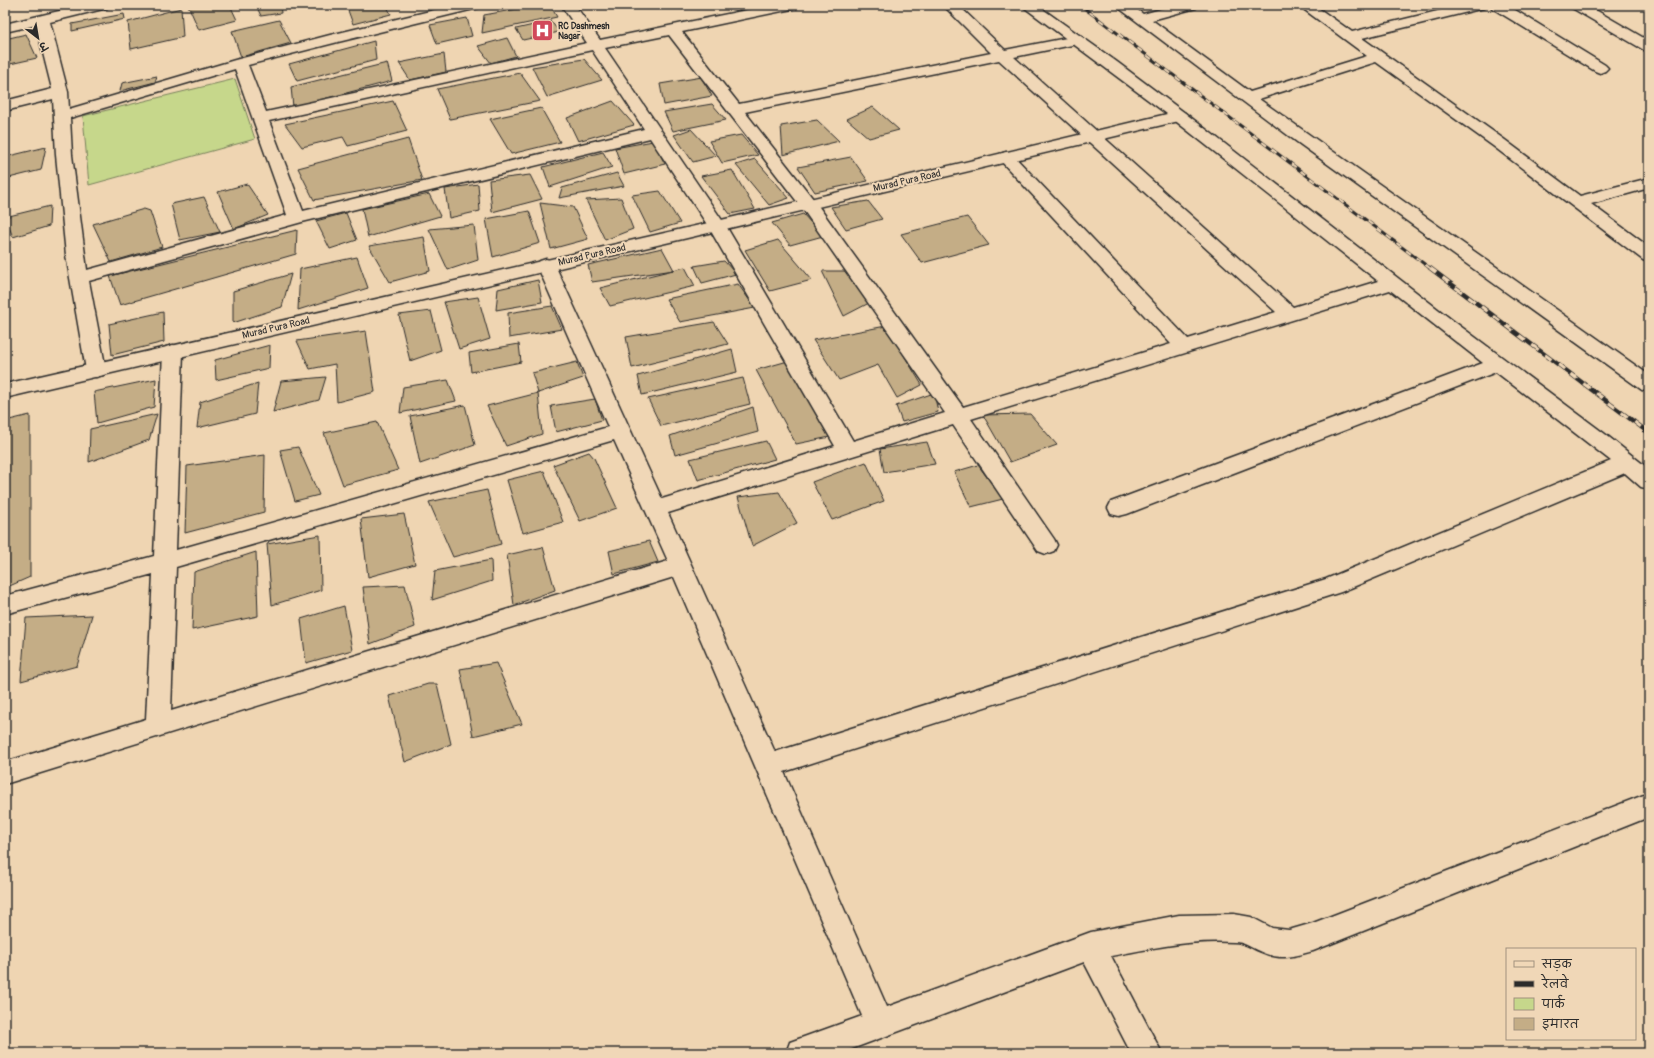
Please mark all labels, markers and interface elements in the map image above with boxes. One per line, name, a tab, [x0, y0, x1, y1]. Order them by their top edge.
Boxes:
north arrow	[18, 18, 58, 58]
hospital icon: RC Dashmesh Nagar	[530, 18, 556, 44]
place label: RC Dashmesh Nagar	[558, 21, 610, 42]
text: उ	[35, 38, 50, 54]
street label: Murad Pura Road	[872, 167, 942, 195]
street label: Murad Pura Road	[557, 241, 627, 269]
street label: Murad Pura Road	[241, 314, 311, 342]
legend	[1506, 948, 1636, 1040]
text: सड़क	[1541, 957, 1573, 972]
text: रेलवे	[1540, 973, 1569, 992]
text: पार्क	[1541, 994, 1566, 1012]
text: इमारत	[1542, 1017, 1580, 1032]

